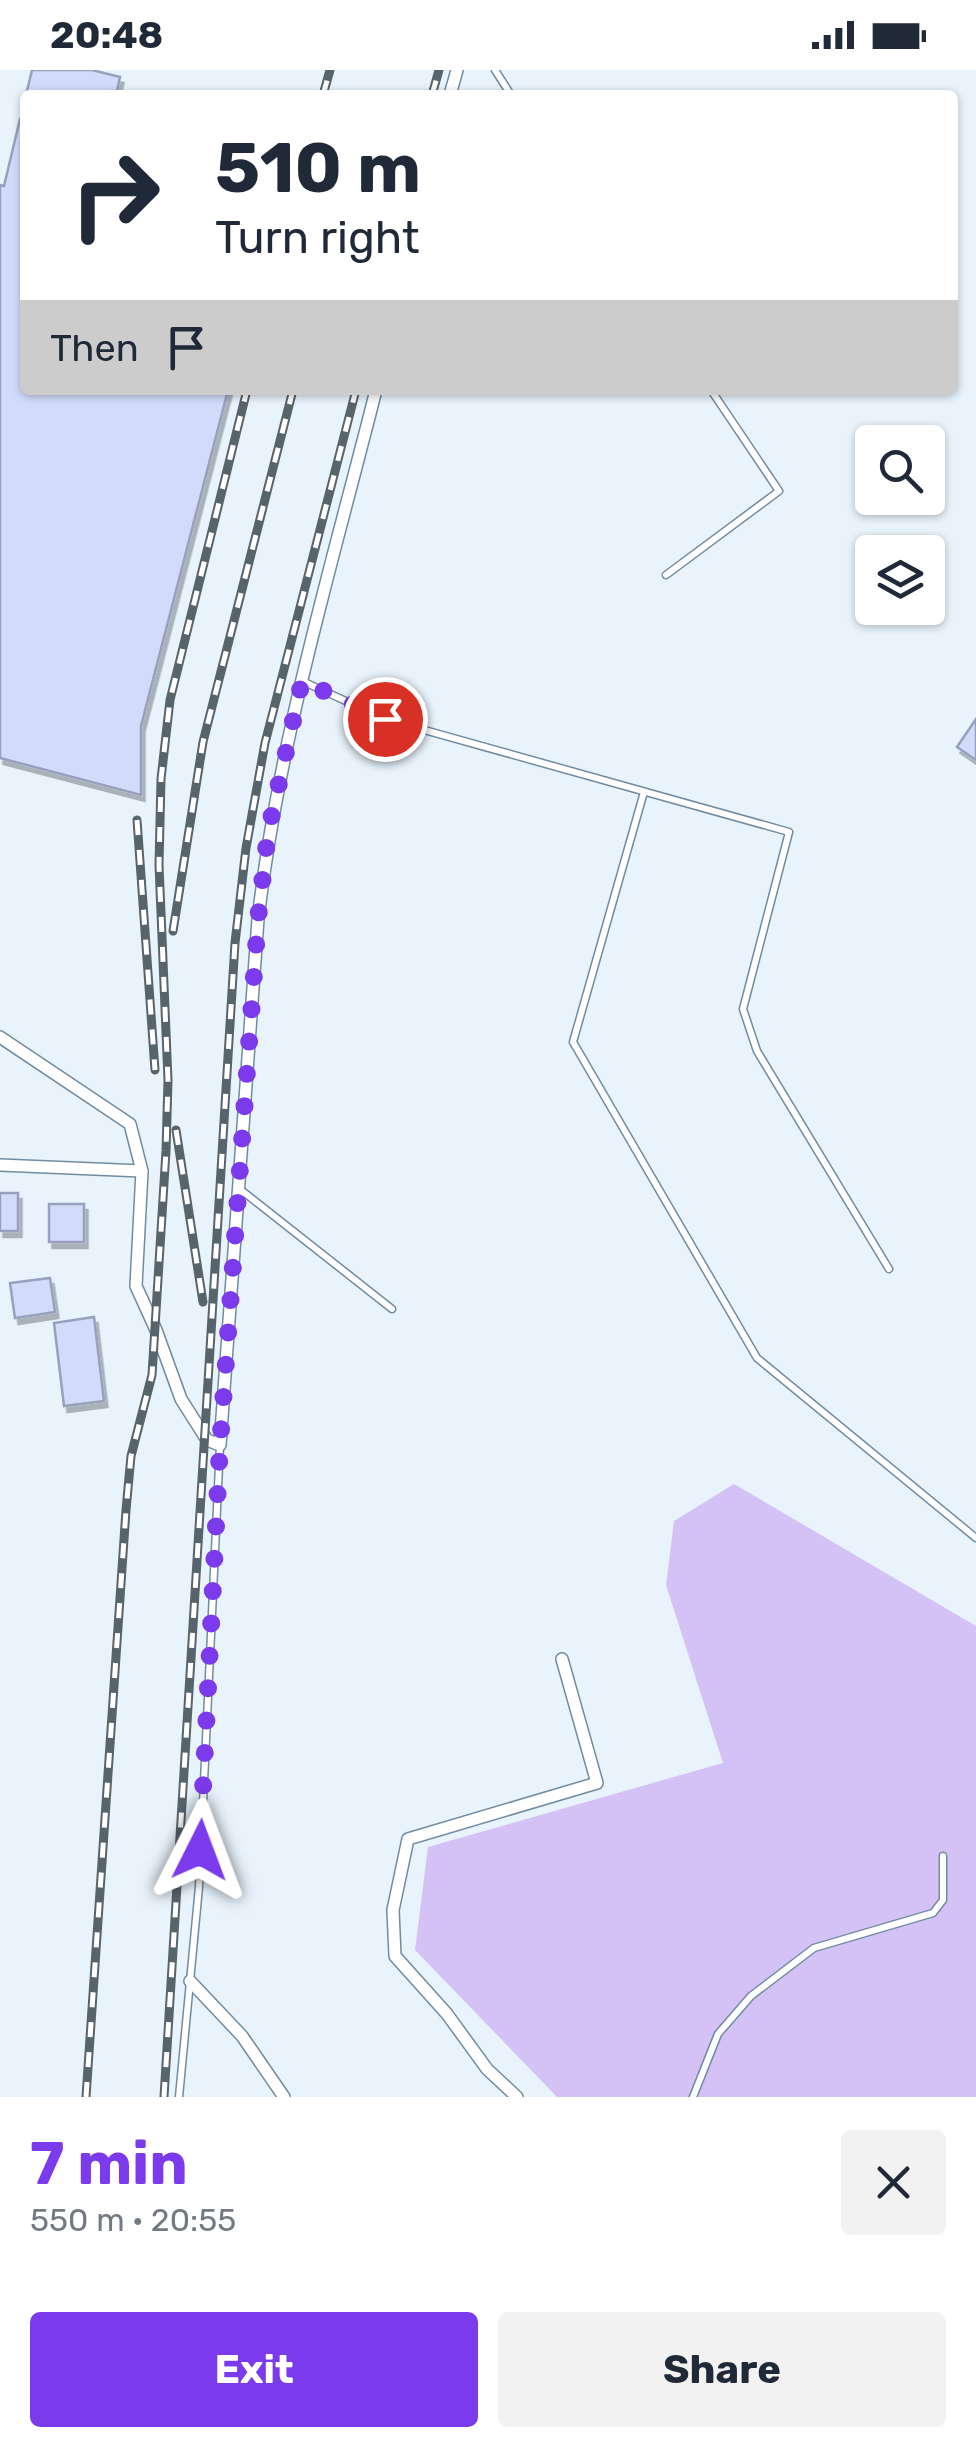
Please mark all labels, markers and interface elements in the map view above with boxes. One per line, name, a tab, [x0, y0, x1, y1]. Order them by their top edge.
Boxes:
text: 20:48	[50, 12, 163, 58]
text: 510 m	[215, 127, 421, 210]
icon: right	[50, 130, 180, 260]
text: Turn right	[215, 211, 419, 264]
icon: arrive	[159, 320, 214, 375]
text: Then	[50, 325, 139, 371]
map controls	[855, 425, 945, 625]
button: search	[855, 425, 945, 515]
button: layers	[855, 535, 945, 625]
pin	[343, 677, 428, 762]
icon: arrive	[358, 692, 413, 747]
position arrow	[148, 1798, 252, 1902]
text: 7 min	[30, 2128, 188, 2199]
button: close	[841, 2130, 946, 2235]
text: 550 m · 20:55	[30, 2201, 236, 2239]
button: Exit	[30, 2312, 478, 2427]
button: Share	[498, 2312, 946, 2427]

